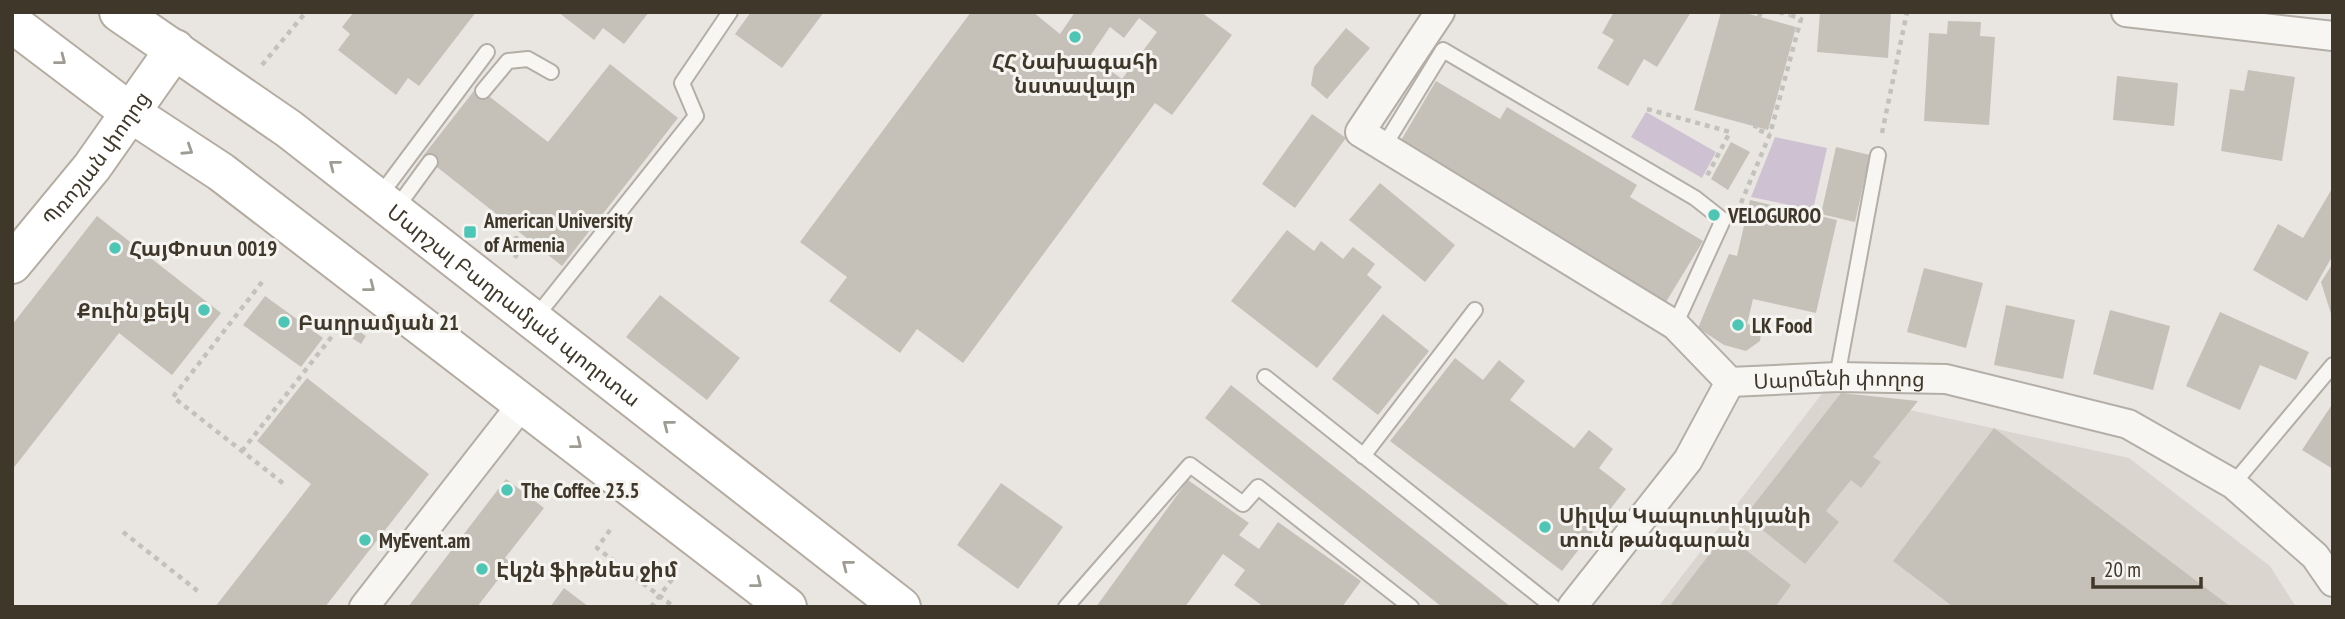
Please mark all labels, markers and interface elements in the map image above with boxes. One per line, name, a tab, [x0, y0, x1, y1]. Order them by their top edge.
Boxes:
marker: ՀՀ Նախագահի նստավայր	[1067, 29, 1083, 45]
place label: ՀՀ Նախագահի նստավայր	[992, 48, 1158, 99]
one-way arrow	[54, 52, 66, 65]
street label: Պռոշյան փողոց	[36, 85, 155, 231]
one-way arrow	[180, 142, 193, 155]
one-way arrow	[329, 160, 342, 173]
street label: Մարշալ Բաղրամյան պողոտա	[382, 198, 646, 412]
place label: VELOGUROO	[1727, 202, 1821, 229]
place label: American University of Armenia	[483, 207, 633, 258]
marker: VELOGUROO	[1706, 207, 1722, 223]
marker: American University of Armenia	[462, 224, 478, 240]
place label: ՀայՓոստ 0019	[129, 235, 277, 262]
marker: ՀայՓոստ 0019	[107, 240, 123, 256]
one-way arrow	[362, 278, 374, 291]
place label: Քուին քեյկ	[77, 297, 190, 324]
marker: Քուին քեյկ	[196, 302, 212, 318]
place label: Բաղրամյան 21	[298, 309, 459, 336]
place label: LK Food	[1752, 312, 1812, 339]
marker: Բաղրամյան 21	[276, 314, 292, 330]
marker: LK Food	[1730, 317, 1746, 333]
street label: Սարմենի փողոց	[1753, 363, 1925, 394]
one-way arrow	[663, 421, 676, 434]
one-way arrow	[569, 436, 581, 449]
place label: The Coffee 23.5	[521, 477, 640, 504]
marker: The Coffee 23.5	[499, 482, 515, 498]
place label: Սիլվա Կապուտիկյանի տուն թանգարան	[1559, 502, 1811, 553]
marker: Սիլվա Կապուտիկյանի տուն թանգարան	[1537, 519, 1553, 535]
place label: MyEvent.am	[379, 527, 470, 554]
marker: MyEvent.am	[357, 532, 373, 548]
scale bar	[2093, 546, 2202, 590]
place label: Էկշն ֆիթնես ջիմ	[496, 556, 678, 583]
text: 20 m	[2104, 556, 2141, 583]
one-way arrow	[843, 560, 855, 573]
marker: Էկշն ֆիթնես ջիմ	[474, 561, 490, 577]
one-way arrow	[749, 575, 761, 588]

